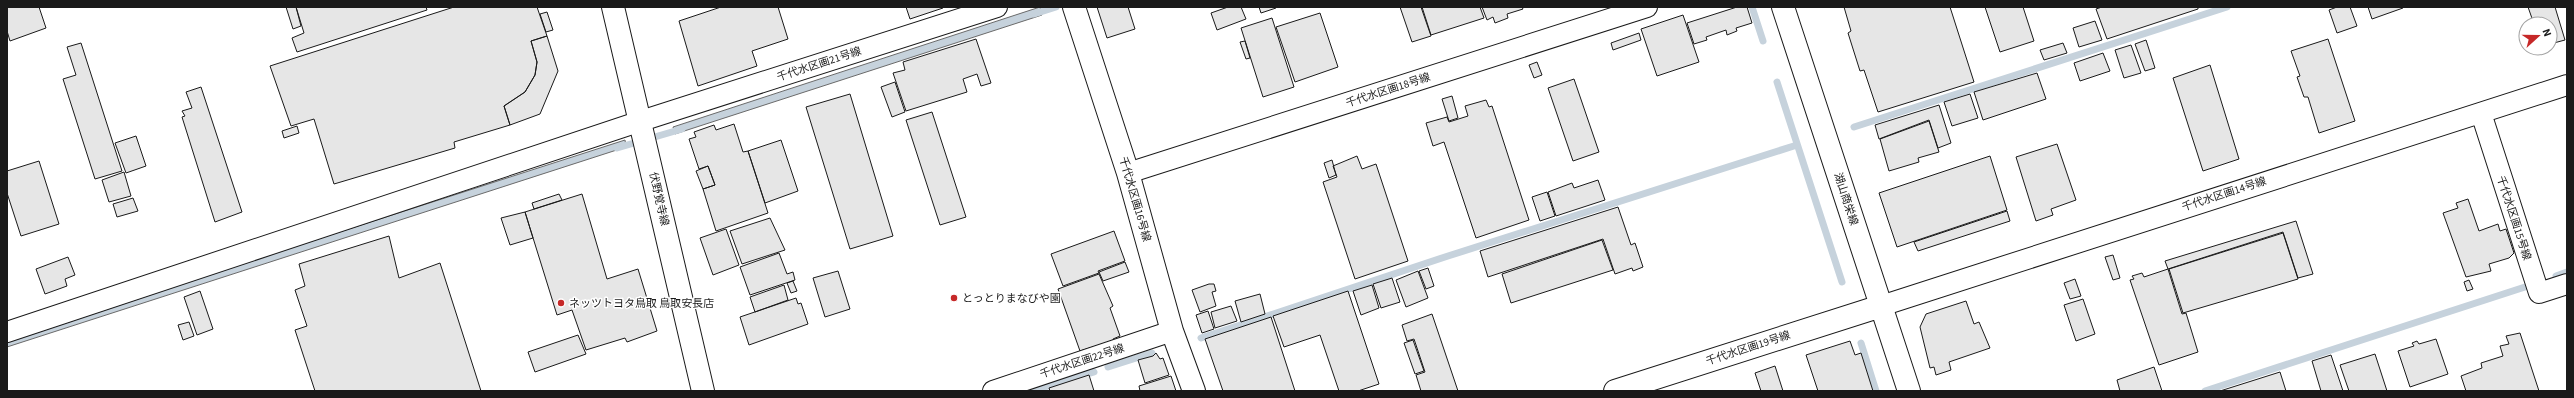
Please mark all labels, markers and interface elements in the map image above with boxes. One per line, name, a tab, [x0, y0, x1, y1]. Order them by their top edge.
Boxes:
north arrow	[2518, 16, 2558, 56]
text: N	[2539, 26, 2555, 39]
street label: 千代水区画21号線	[775, 43, 863, 85]
street label: 千代水区画18号線	[1344, 69, 1432, 111]
street label: 千代水区画16号線	[1116, 155, 1154, 243]
street label: 伏野覚寺線	[646, 171, 672, 227]
street label: 湖山商栄線	[1830, 171, 1862, 227]
street label: 千代水区画14号線	[2180, 173, 2268, 215]
street label: 千代水区画15号線	[2493, 174, 2535, 262]
place label: とっとりまなびや園	[962, 291, 1061, 306]
marker: とっとりまなびや園	[949, 293, 959, 303]
place label: ネッツトヨタ鳥取 鳥取安長店	[569, 296, 714, 311]
marker: ネッツトヨタ鳥取 鳥取安長店	[556, 298, 566, 308]
street label: 千代水区画19号線	[1704, 327, 1792, 369]
street label: 千代水区画22号線	[1038, 340, 1126, 382]

